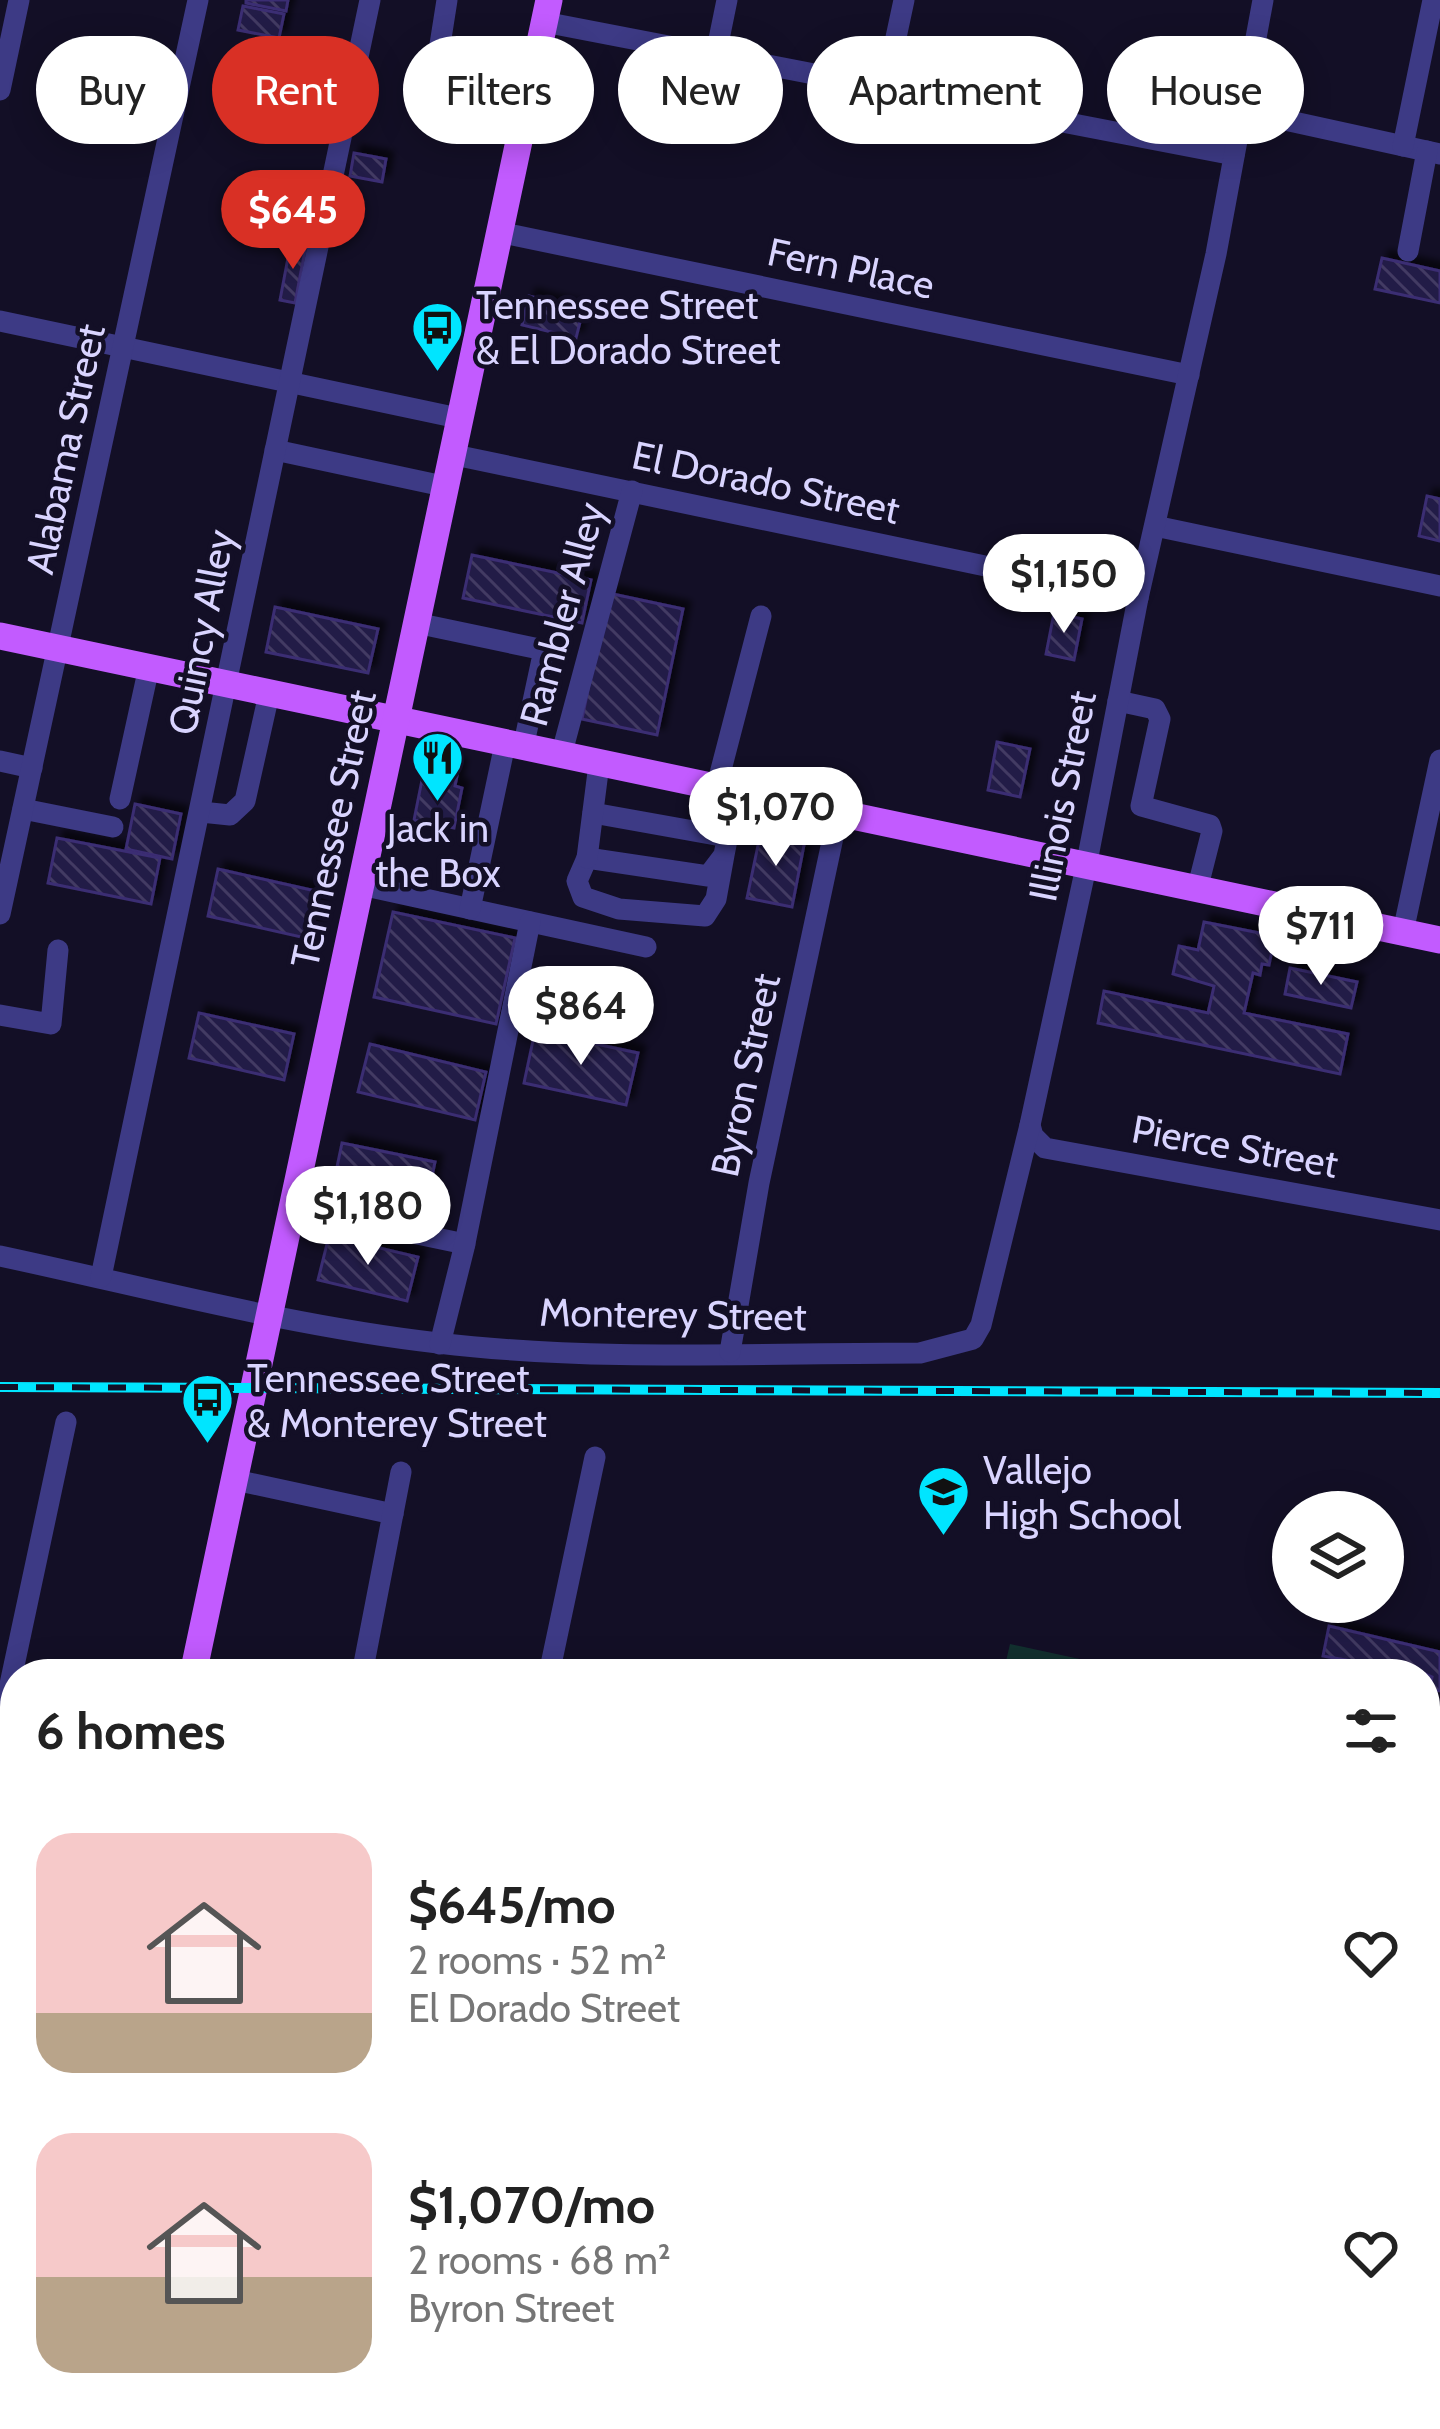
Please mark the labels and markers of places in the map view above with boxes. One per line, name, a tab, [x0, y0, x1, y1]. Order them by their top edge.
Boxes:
pin: $645	[222, 170, 364, 272]
place label: Tennessee Street & El Dorado Street	[476, 281, 781, 374]
bus stop icon: Tennessee Street & El Dorado Street	[409, 299, 465, 373]
pin: $1,150	[966, 534, 1162, 636]
restaurant icon: Jack in the Box	[410, 730, 466, 804]
pin: $1,070	[678, 767, 874, 869]
place label: Jack in the Box	[375, 804, 501, 897]
pin: $711	[1250, 886, 1392, 988]
pin: $864	[510, 966, 652, 1068]
pin: $1,180	[270, 1166, 466, 1268]
place label: Tennessee Street & Monterey Street	[247, 1354, 547, 1447]
bus stop icon: Tennessee Street & Monterey Street	[180, 1372, 236, 1446]
place label: Vallejo High School	[983, 1446, 1182, 1539]
school or university icon: Vallejo High School	[916, 1464, 972, 1538]

